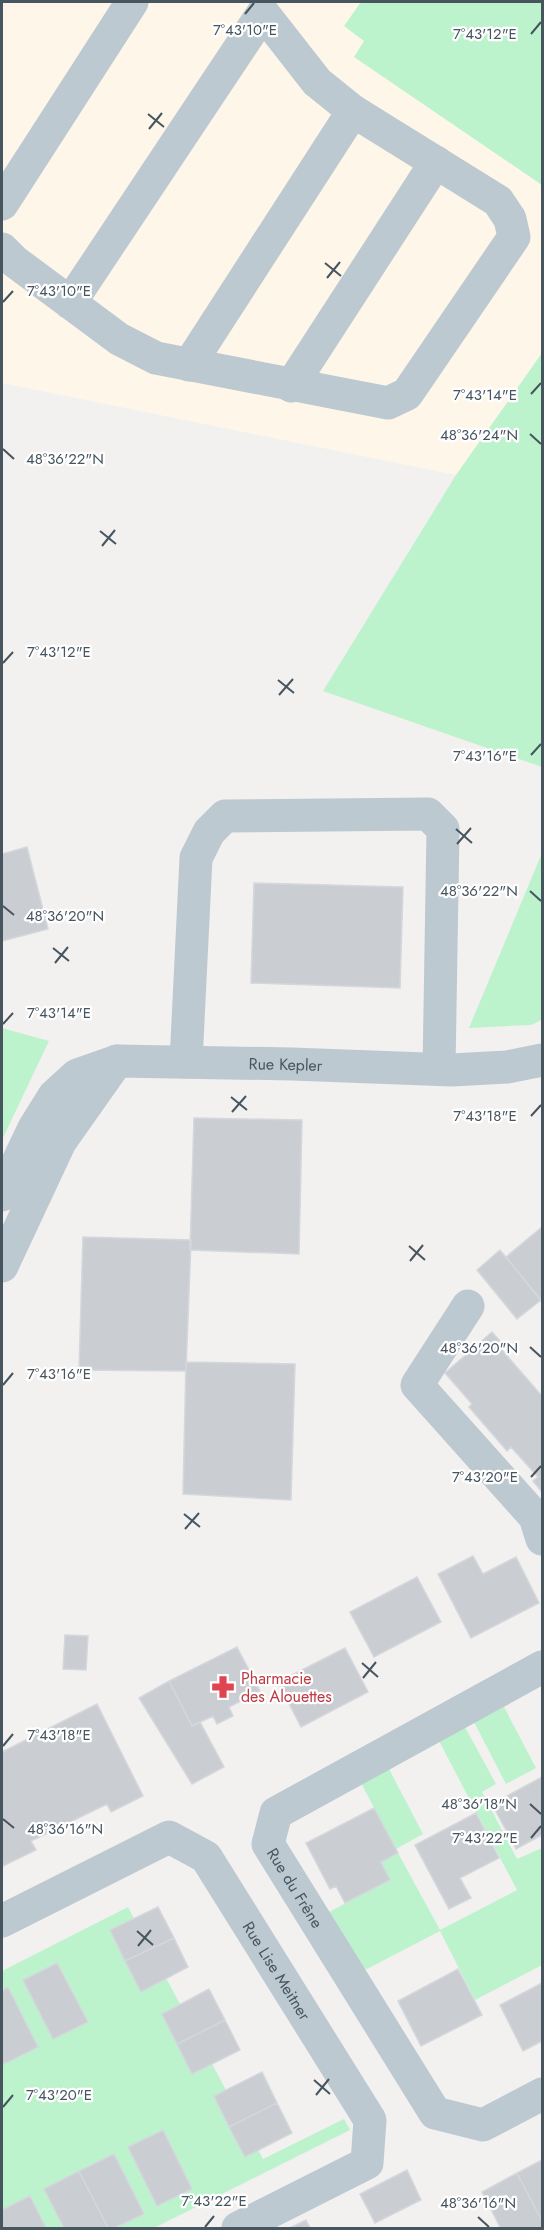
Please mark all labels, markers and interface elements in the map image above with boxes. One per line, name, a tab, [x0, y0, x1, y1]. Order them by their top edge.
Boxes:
text: 7°43'10"E	[213, 19, 277, 41]
text: 7°43'12"E	[453, 23, 517, 45]
text: 7°43'10"E	[27, 280, 91, 302]
text: 7°43'14"E	[453, 384, 517, 406]
text: 48°36'24"N	[440, 424, 518, 446]
text: 48°36'22"N	[26, 448, 104, 470]
text: 7°43'12"E	[27, 641, 91, 663]
text: 7°43'16"E	[453, 745, 517, 767]
text: 48°36'22"N	[440, 880, 518, 902]
text: 48°36'20"N	[26, 905, 104, 927]
text: 7°43'14"E	[27, 1002, 91, 1024]
street label: Rue Kepler	[248, 1052, 323, 1077]
text: 7°43'18"E	[453, 1105, 517, 1127]
text: 48°36'20"N	[440, 1337, 518, 1359]
text: 7°43'16"E	[27, 1363, 91, 1385]
text: 7°43'20"E	[452, 1466, 518, 1488]
place label: Pharmacie des Alouettes	[241, 1667, 332, 1708]
pharmacy icon: Pharmacie des Alouettes	[210, 1674, 236, 1700]
text: 7°43'18"E	[27, 1724, 91, 1746]
text: 48°36'18"N	[441, 1793, 517, 1815]
text: 48°36'16"N	[27, 1818, 103, 1840]
text: 7°43'22"E	[452, 1827, 518, 1849]
street label: Rue du Frêne	[262, 1843, 329, 1932]
street label: Rue Lise Meitner	[237, 1917, 317, 2025]
text: 7°43'20"E	[26, 2084, 92, 2106]
text: 7°43'22"E	[181, 2190, 247, 2212]
text: 48°36'16"N	[440, 2192, 516, 2214]

